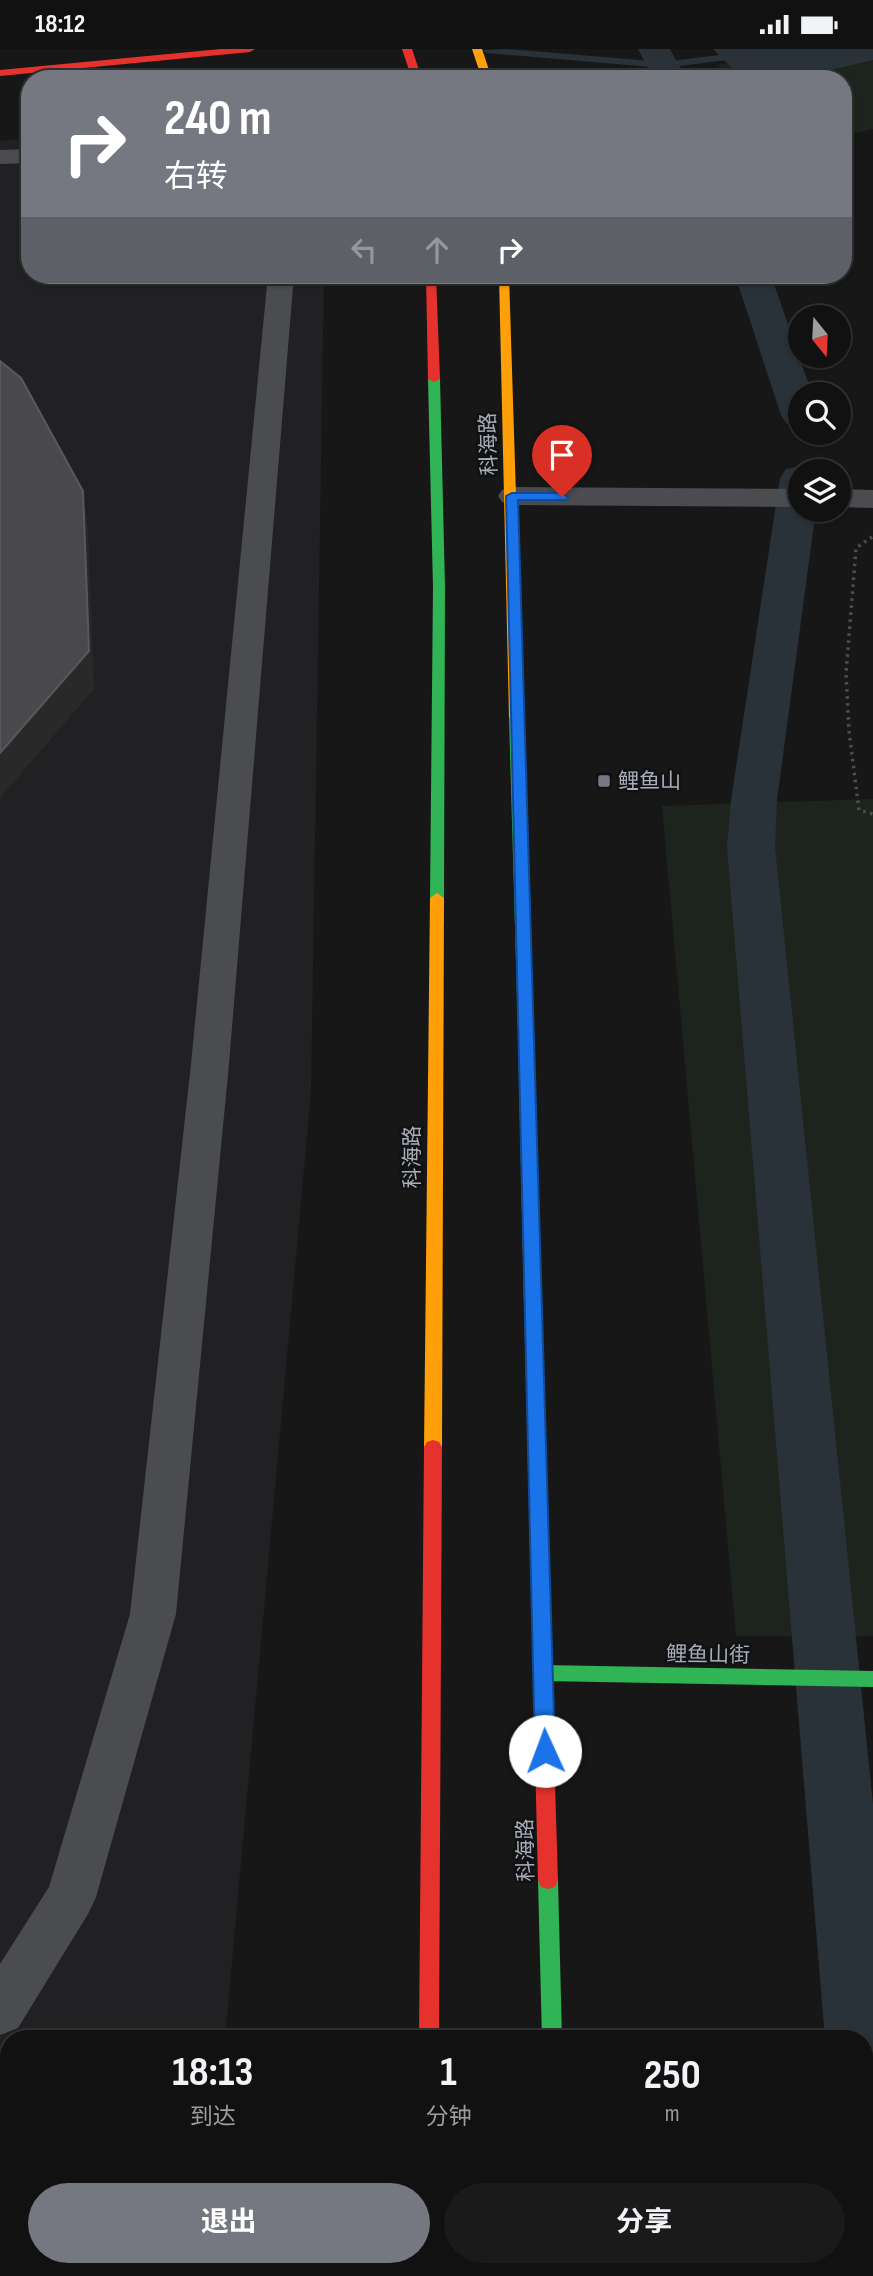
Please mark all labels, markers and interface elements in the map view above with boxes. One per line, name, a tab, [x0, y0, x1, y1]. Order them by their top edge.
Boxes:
text: 18:12	[35, 9, 85, 40]
text: 240 m	[164, 90, 272, 149]
icon: right	[49, 98, 140, 189]
text: 右转	[164, 158, 228, 197]
icon: left	[345, 231, 383, 269]
icon: ahead	[418, 231, 456, 269]
icon: right	[491, 231, 529, 269]
north arrow	[788, 305, 850, 367]
map controls	[788, 305, 851, 522]
button: search	[788, 382, 851, 445]
street label: 科海路	[475, 412, 503, 476]
pin	[532, 425, 592, 497]
icon: arrive	[543, 436, 581, 474]
button: layers	[788, 459, 851, 522]
place label: 鲤鱼山	[618, 769, 681, 794]
marker: 鲤鱼山	[596, 773, 612, 789]
street label: 科海路	[400, 1126, 425, 1189]
street label: 鲤鱼山街	[666, 1642, 750, 1668]
position arrow	[508, 1714, 582, 1788]
street label: 科海路	[513, 1818, 539, 1882]
text: 18:13	[172, 2047, 253, 2098]
text: 1	[440, 2047, 457, 2098]
text: 250	[644, 2050, 701, 2101]
text: m	[665, 2100, 680, 2128]
text: 到达	[190, 2103, 236, 2131]
text: 分钟	[426, 2103, 472, 2131]
button: 退出	[28, 2183, 430, 2263]
button: 分享	[444, 2183, 845, 2263]

